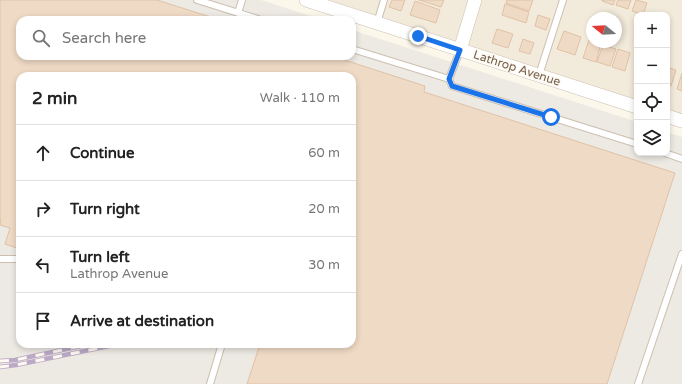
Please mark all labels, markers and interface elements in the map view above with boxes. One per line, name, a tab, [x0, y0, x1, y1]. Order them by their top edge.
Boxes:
north arrow	[586, 12, 622, 48]
map controls	[634, 12, 670, 156]
button: +	[634, 12, 670, 48]
search box	[16, 16, 356, 60]
icon: search	[30, 27, 52, 49]
route end	[409, 27, 427, 45]
text: Search here	[62, 29, 146, 47]
street label: Lathrop Avenue	[472, 47, 563, 89]
button: −	[634, 48, 670, 84]
button: locate	[634, 84, 670, 120]
text: 2 min	[32, 88, 77, 109]
text: Walk · 110 m	[260, 90, 340, 106]
route start	[542, 108, 560, 126]
button: layers	[634, 120, 670, 156]
icon: ahead	[32, 142, 54, 164]
text: Continue	[70, 144, 134, 162]
text: 60 m	[308, 145, 340, 161]
icon: right	[32, 198, 54, 220]
text: Turn right	[70, 200, 140, 218]
text: 20 m	[308, 201, 340, 217]
text: Turn left	[70, 248, 130, 266]
icon: left	[32, 254, 54, 276]
text: 30 m	[308, 257, 340, 273]
text: Lathrop Avenue	[70, 266, 168, 282]
icon: arrive	[32, 310, 54, 332]
text: Arrive at destination	[70, 312, 214, 330]

